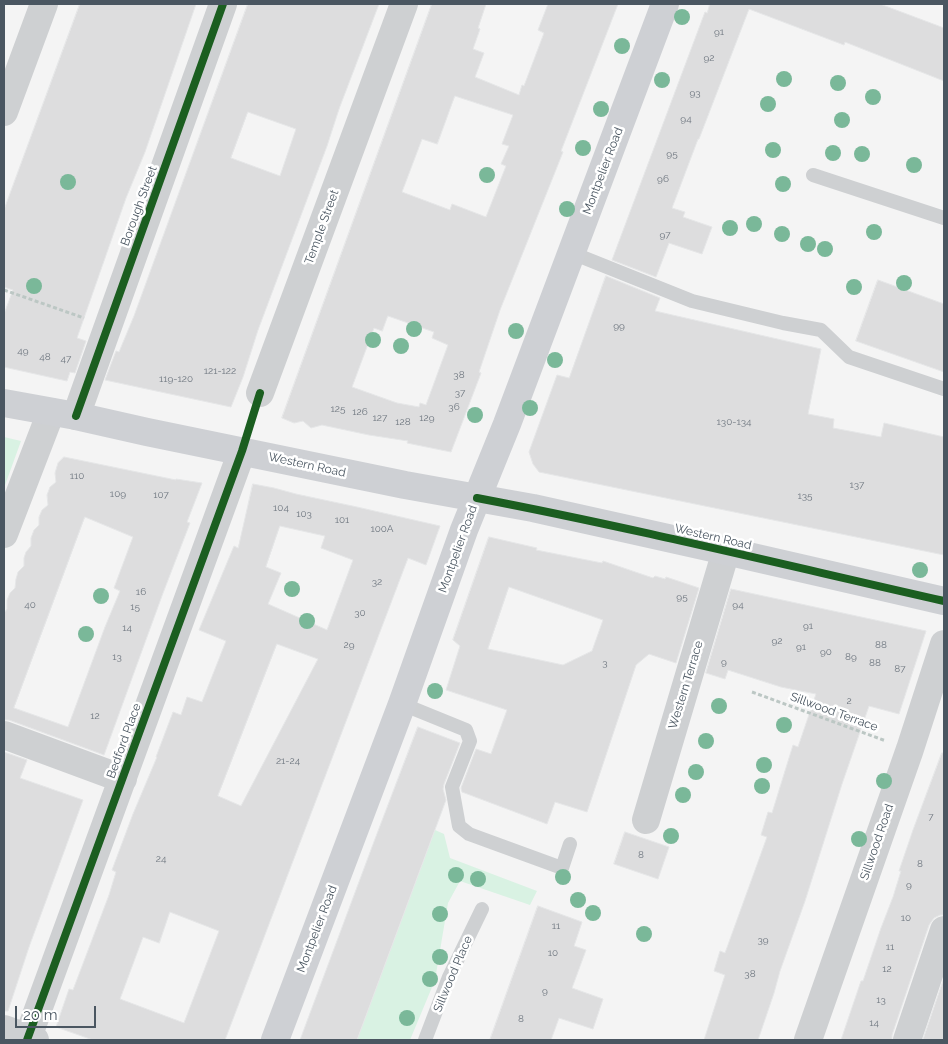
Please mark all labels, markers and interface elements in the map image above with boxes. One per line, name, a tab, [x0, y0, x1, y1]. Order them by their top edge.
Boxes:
house number: 91	[714, 26, 724, 38]
house number: 92	[703, 52, 715, 64]
house number: 93	[689, 87, 701, 99]
house number: 94	[680, 113, 692, 125]
street label: Montpelier Road	[580, 126, 626, 216]
house number: 95	[666, 148, 678, 160]
street label: Borough Street	[118, 164, 160, 248]
house number: 96	[657, 173, 669, 185]
street label: Temple Street	[302, 188, 342, 266]
house number: 97	[659, 229, 671, 241]
house number: 99	[613, 320, 625, 332]
house number: 49	[17, 345, 29, 357]
house number: 48	[39, 351, 51, 363]
house number: 47	[61, 353, 71, 365]
house number: 121-122	[204, 365, 236, 377]
house number: 38	[453, 369, 465, 381]
house number: 119-120	[159, 373, 193, 385]
house number: 37	[455, 387, 465, 399]
house number: 36	[448, 401, 460, 413]
house number: 125	[331, 403, 345, 415]
house number: 126	[352, 406, 368, 418]
house number: 127	[373, 412, 387, 424]
house number: 129	[419, 412, 435, 424]
house number: 128	[395, 416, 411, 428]
house number: 130-134	[717, 416, 751, 428]
street label: Western Road	[267, 450, 347, 480]
house number: 110	[70, 470, 84, 482]
house number: 137	[850, 479, 864, 491]
house number: 109	[110, 488, 126, 500]
house number: 107	[153, 489, 169, 501]
house number: 135	[797, 490, 813, 502]
house number: 104	[273, 502, 289, 514]
street label: Montpelier Road	[436, 503, 480, 595]
house number: 103	[296, 508, 312, 520]
house number: 101	[335, 514, 349, 526]
street label: Western Road	[673, 521, 753, 553]
house number: 100A	[370, 523, 394, 535]
house number: 32	[372, 576, 382, 588]
house number: 16	[136, 586, 146, 598]
house number: 95	[676, 591, 688, 603]
house number: 40	[24, 599, 36, 611]
house number: 94	[732, 599, 744, 611]
house number: 15	[130, 601, 140, 613]
house number: 30	[354, 607, 366, 619]
house number: 91	[803, 620, 813, 632]
house number: 14	[122, 622, 132, 634]
house number: 92	[771, 635, 783, 647]
house number: 29	[343, 639, 355, 651]
street label: Western Terrace	[666, 639, 706, 731]
house number: 88	[875, 639, 887, 651]
house number: 91	[796, 641, 806, 653]
house number: 90	[820, 646, 832, 658]
house number: 13	[112, 651, 122, 663]
house number: 89	[845, 651, 857, 663]
house number: 9	[721, 656, 727, 668]
house number: 3	[602, 657, 608, 669]
house number: 88	[869, 657, 881, 669]
house number: 87	[894, 663, 906, 675]
street label: Sillwood Terrace	[788, 689, 880, 735]
house number: 2	[846, 695, 852, 707]
street label: Bedford Place	[104, 702, 144, 780]
house number: 12	[90, 710, 100, 722]
house number: 21-24	[276, 755, 300, 767]
street label: Sillwood Road	[857, 802, 897, 882]
house number: 7	[928, 811, 934, 823]
house number: 8	[638, 849, 644, 861]
house number: 24	[156, 853, 166, 865]
house number: 8	[917, 858, 923, 870]
house number: 9	[906, 879, 912, 891]
street label: Montpelier Road	[294, 884, 340, 974]
house number: 10	[901, 912, 911, 924]
house number: 11	[552, 920, 560, 932]
street label: Sillwood Place	[430, 934, 476, 1014]
house number: 39	[757, 934, 769, 946]
house number: 11	[886, 941, 894, 953]
house number: 10	[548, 947, 558, 959]
house number: 12	[882, 963, 892, 975]
house number: 38	[744, 968, 756, 980]
house number: 9	[542, 985, 548, 997]
house number: 13	[876, 994, 886, 1006]
scale bar	[18, 996, 99, 1028]
text: 20 m	[23, 1006, 58, 1024]
house number: 8	[518, 1013, 524, 1025]
house number: 14	[869, 1017, 879, 1029]

